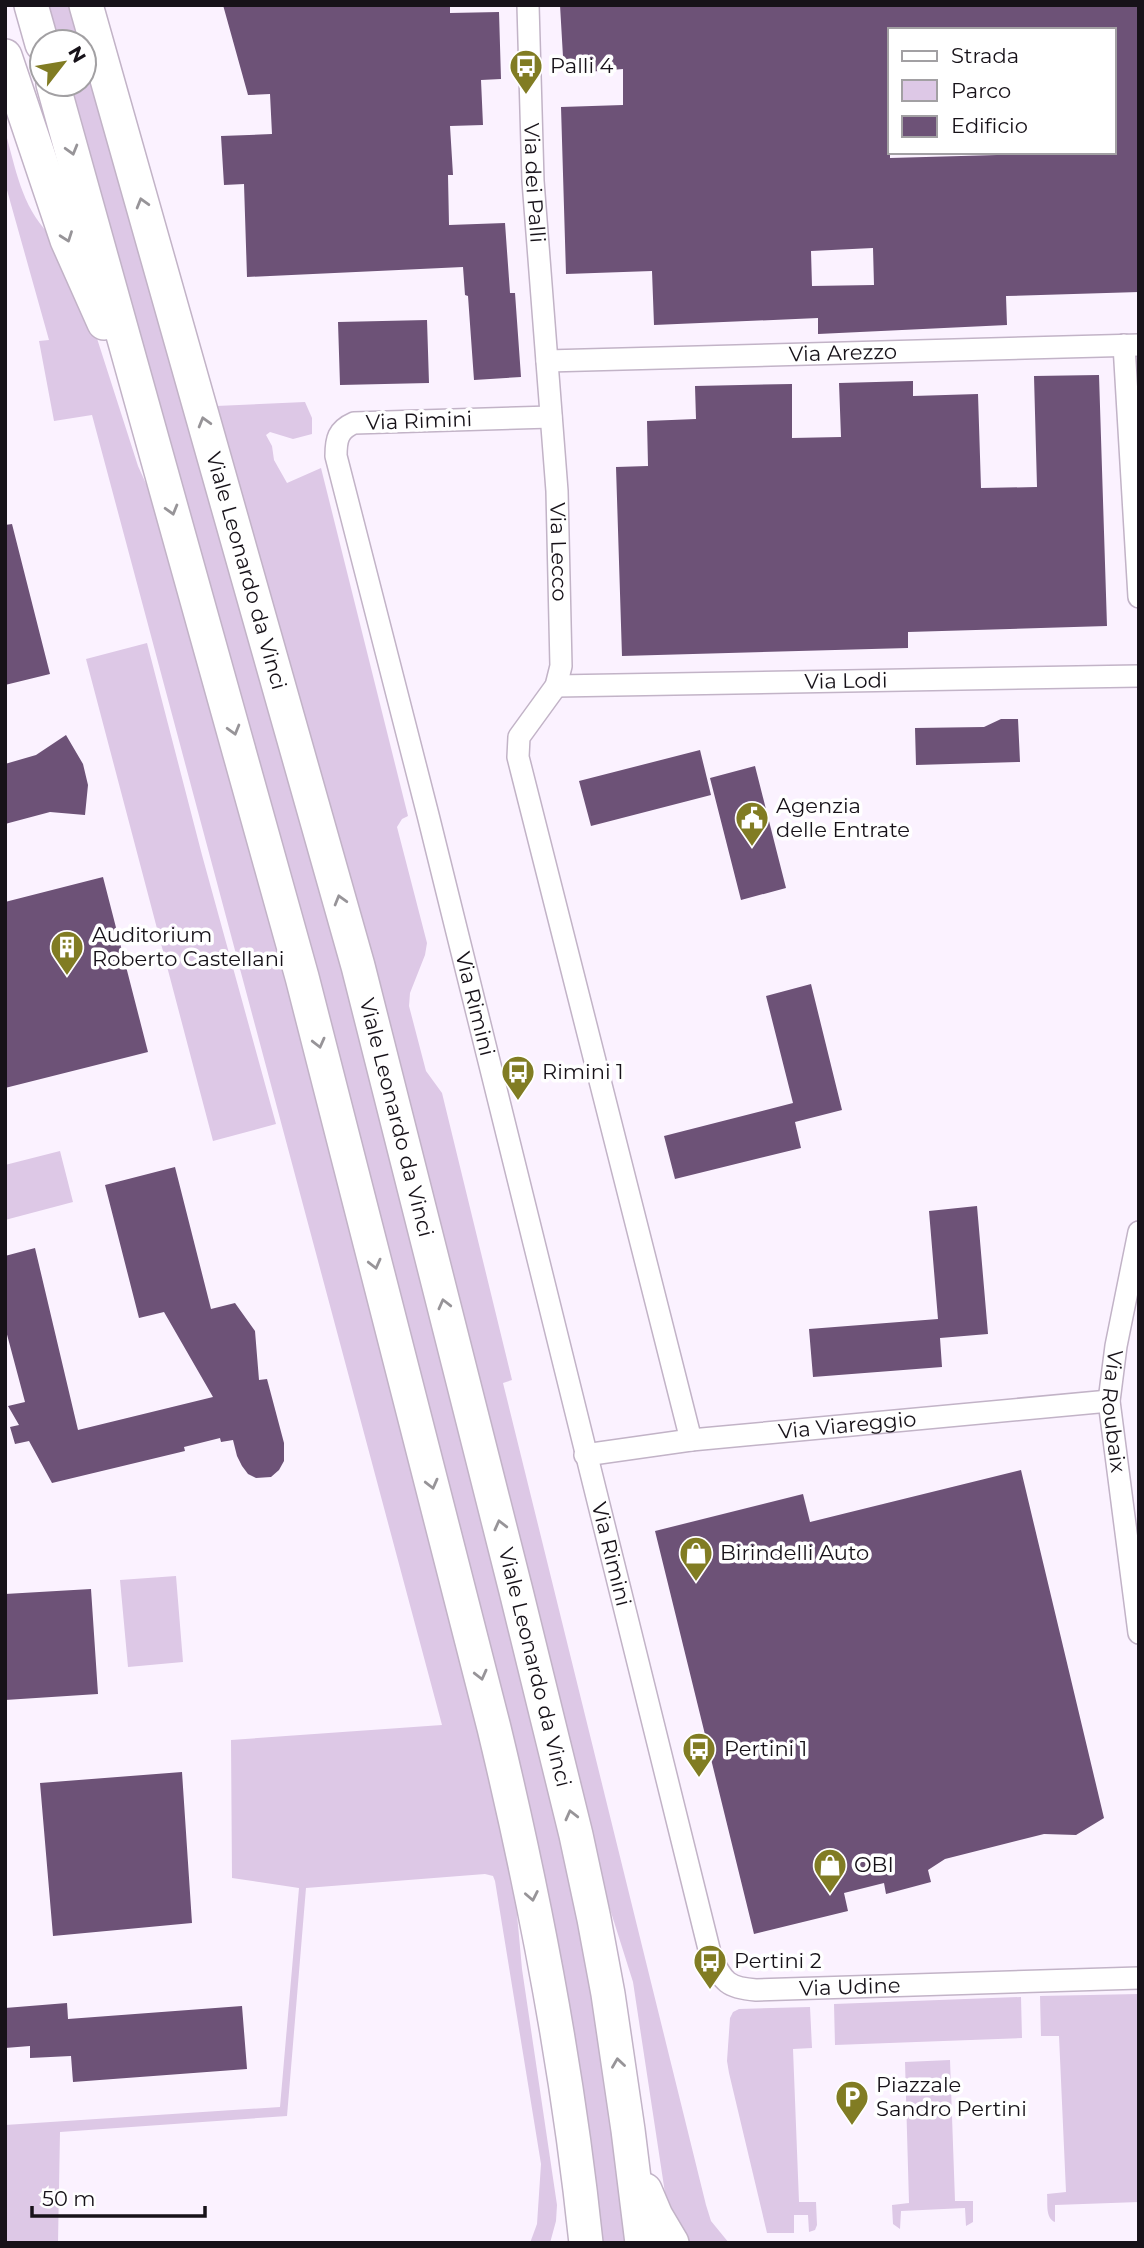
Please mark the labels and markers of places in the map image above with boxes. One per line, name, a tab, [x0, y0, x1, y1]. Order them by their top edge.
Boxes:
bus stop icon: Palli 4	[507, 47, 545, 96]
place label: Palli 4	[550, 53, 614, 78]
place label: Agenzia delle Entrate	[776, 793, 910, 842]
public building icon: Agenzia delle Entrate	[733, 799, 771, 848]
place label: Auditorium Roberto Castellani	[92, 922, 285, 971]
building icon: Auditorium Roberto Castellani	[48, 928, 86, 977]
bus stop icon: Rimini 1	[499, 1053, 537, 1102]
place label: Rimini 1	[542, 1059, 624, 1084]
shop icon: Birindelli Auto	[677, 1534, 715, 1583]
place label: Birindelli Auto	[720, 1540, 869, 1565]
bus stop icon: Pertini 1	[680, 1730, 718, 1779]
place label: Pertini 1	[724, 1736, 807, 1761]
shop icon: OBI	[811, 1846, 849, 1895]
place label: OBI	[854, 1852, 894, 1877]
bus stop icon: Pertini 2	[691, 1942, 729, 1991]
place label: Pertini 2	[734, 1948, 822, 1973]
place label: Piazzale Sandro Pertini	[876, 2072, 1027, 2121]
parking icon: Piazzale Sandro Pertini	[833, 2078, 871, 2127]

